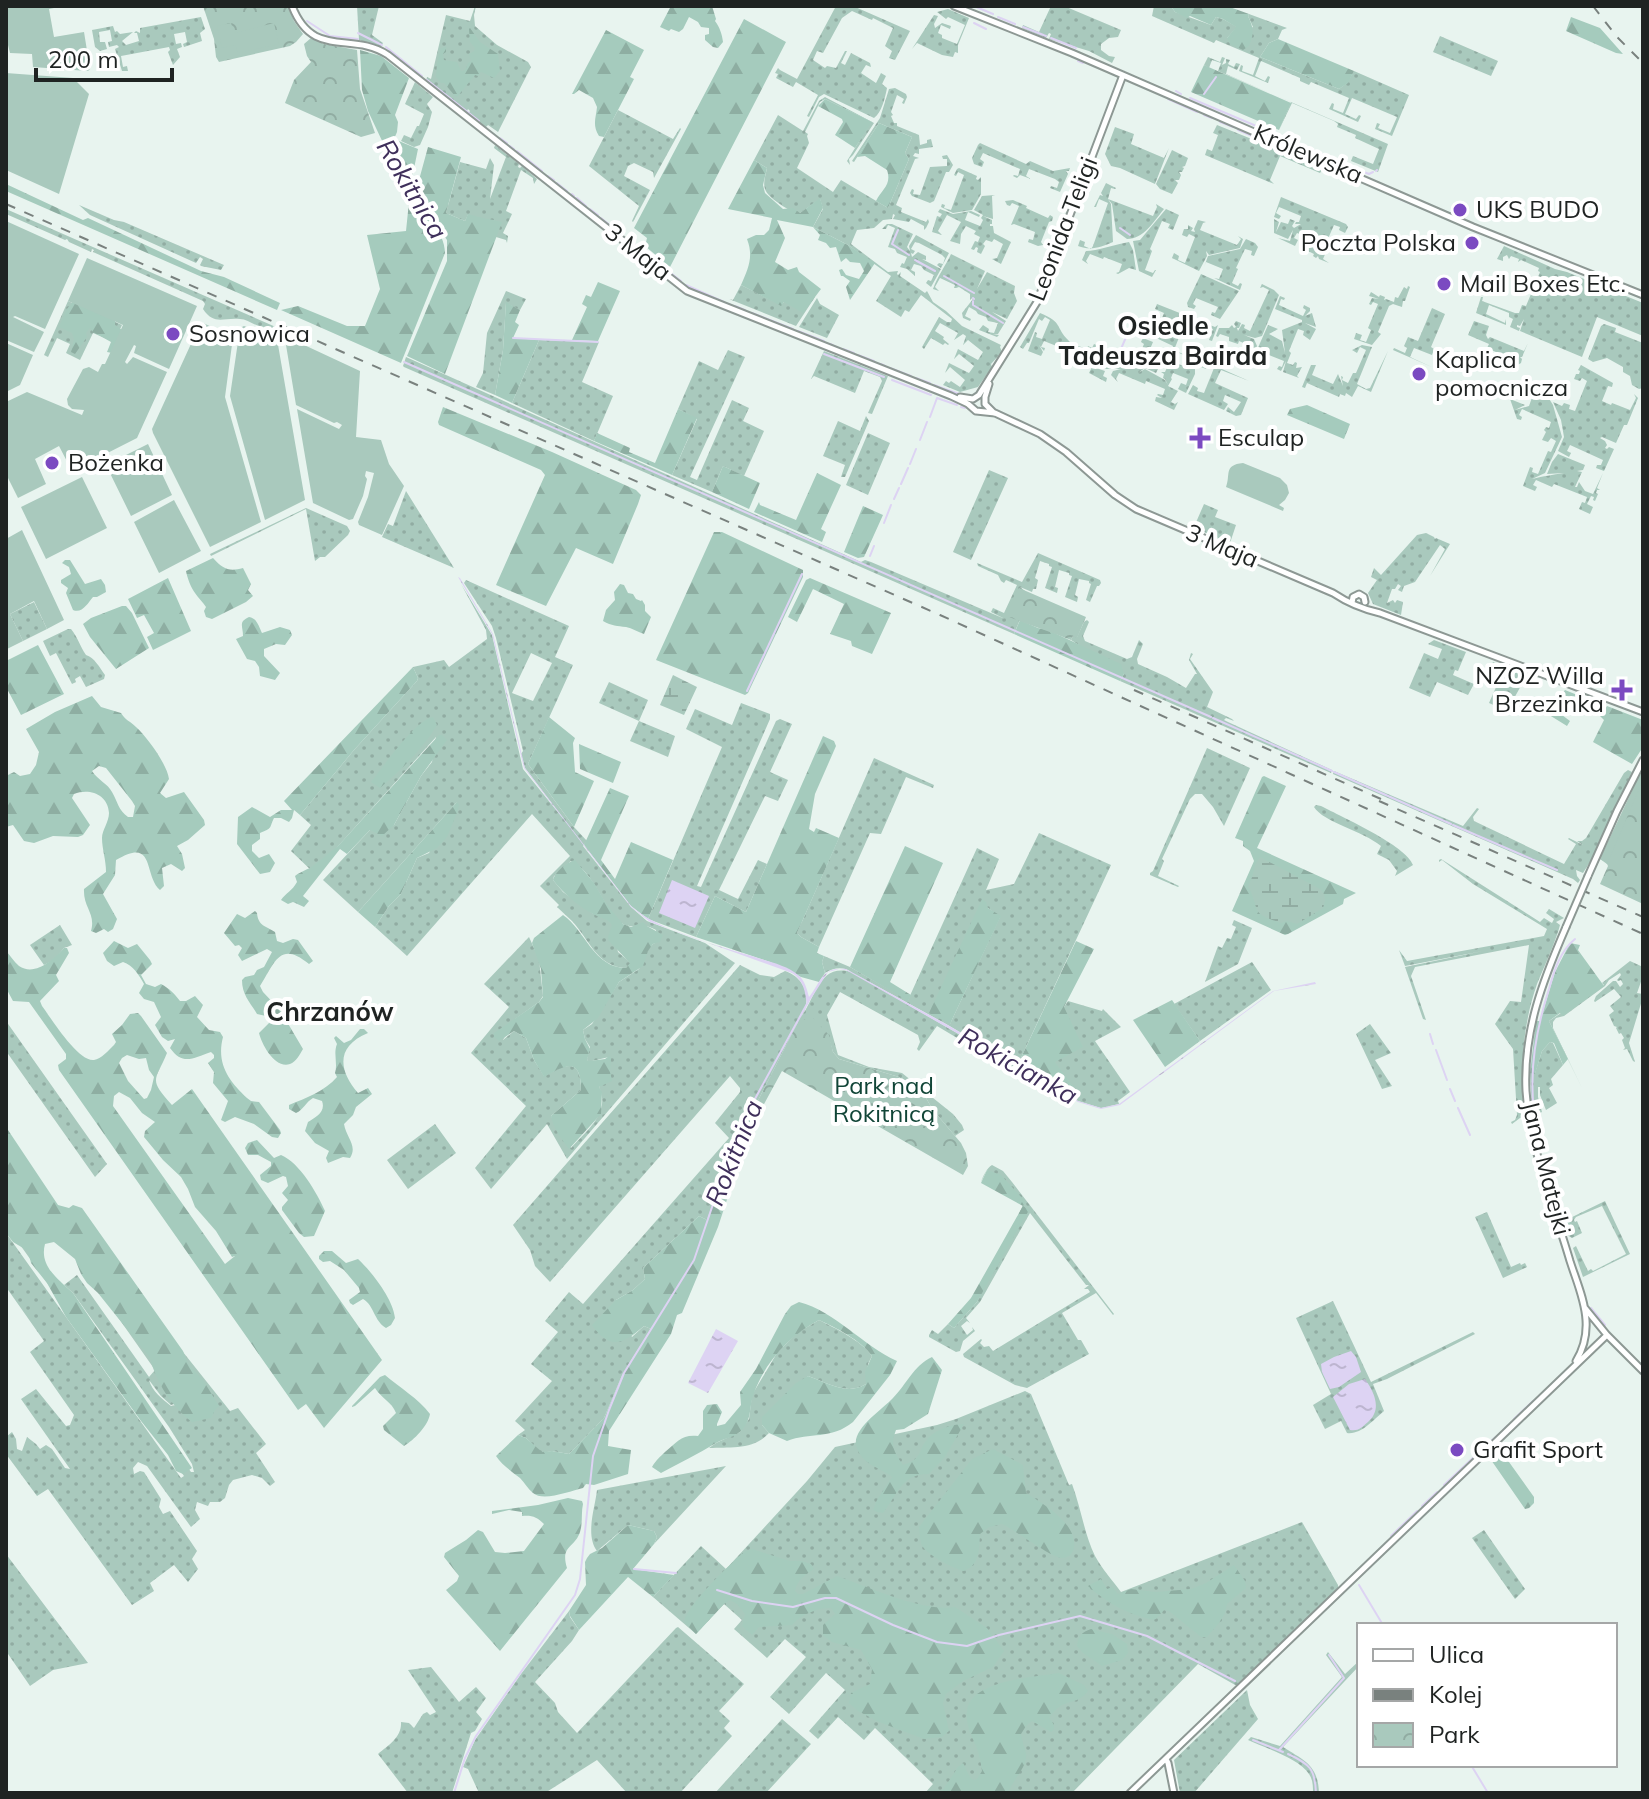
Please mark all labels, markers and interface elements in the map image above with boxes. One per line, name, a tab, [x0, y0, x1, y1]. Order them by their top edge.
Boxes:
scale bar	[36, 32, 172, 82]
text: 200 m	[48, 44, 119, 74]
street label: Królewska	[1249, 117, 1367, 189]
water label: Rokitnica	[370, 133, 455, 245]
street label: Leonida Teligi	[1021, 152, 1103, 305]
place label: UKS BUDO	[1476, 194, 1600, 224]
marker: UKS BUDO	[1451, 201, 1469, 219]
street label: 3 Maja	[600, 216, 678, 286]
place label: Poczta Polska	[1301, 227, 1456, 257]
marker: Poczta Polska	[1463, 234, 1481, 252]
place label: Mail Boxes Etc.	[1460, 268, 1626, 298]
marker: Mail Boxes Etc.	[1435, 275, 1453, 293]
district label: Osiedle Tadeusza Bairda	[1059, 309, 1267, 372]
place label: Sosnowica	[189, 318, 310, 348]
marker: Sosnowica	[164, 325, 182, 343]
place label: Kaplica pomocnicza	[1435, 344, 1568, 402]
marker: Kaplica pomocnicza	[1410, 365, 1428, 383]
place label: Esculap	[1218, 422, 1304, 452]
marker: Esculap	[1189, 427, 1211, 449]
place label: Bożenka	[68, 447, 164, 477]
marker: Bożenka	[43, 454, 61, 472]
street label: 3 Maja	[1182, 516, 1263, 574]
place label: NZOZ Willa Brzezinka	[1475, 660, 1604, 718]
marker: NZOZ Willa Brzezinka	[1611, 679, 1633, 701]
district label: Chrzanów	[266, 995, 394, 1028]
water label: Rokicianka	[953, 1019, 1083, 1112]
park label: Park nad Rokitnicą	[833, 1070, 935, 1128]
water label: Rokitnica	[697, 1095, 770, 1210]
street label: Jana Matejki	[1516, 1098, 1578, 1238]
place label: Grafit Sport	[1473, 1434, 1603, 1464]
marker: Grafit Sport	[1448, 1441, 1466, 1459]
legend	[1357, 1623, 1617, 1767]
text: Ulica	[1429, 1639, 1484, 1669]
text: Kolej	[1429, 1679, 1482, 1709]
text: Park	[1429, 1719, 1480, 1749]

